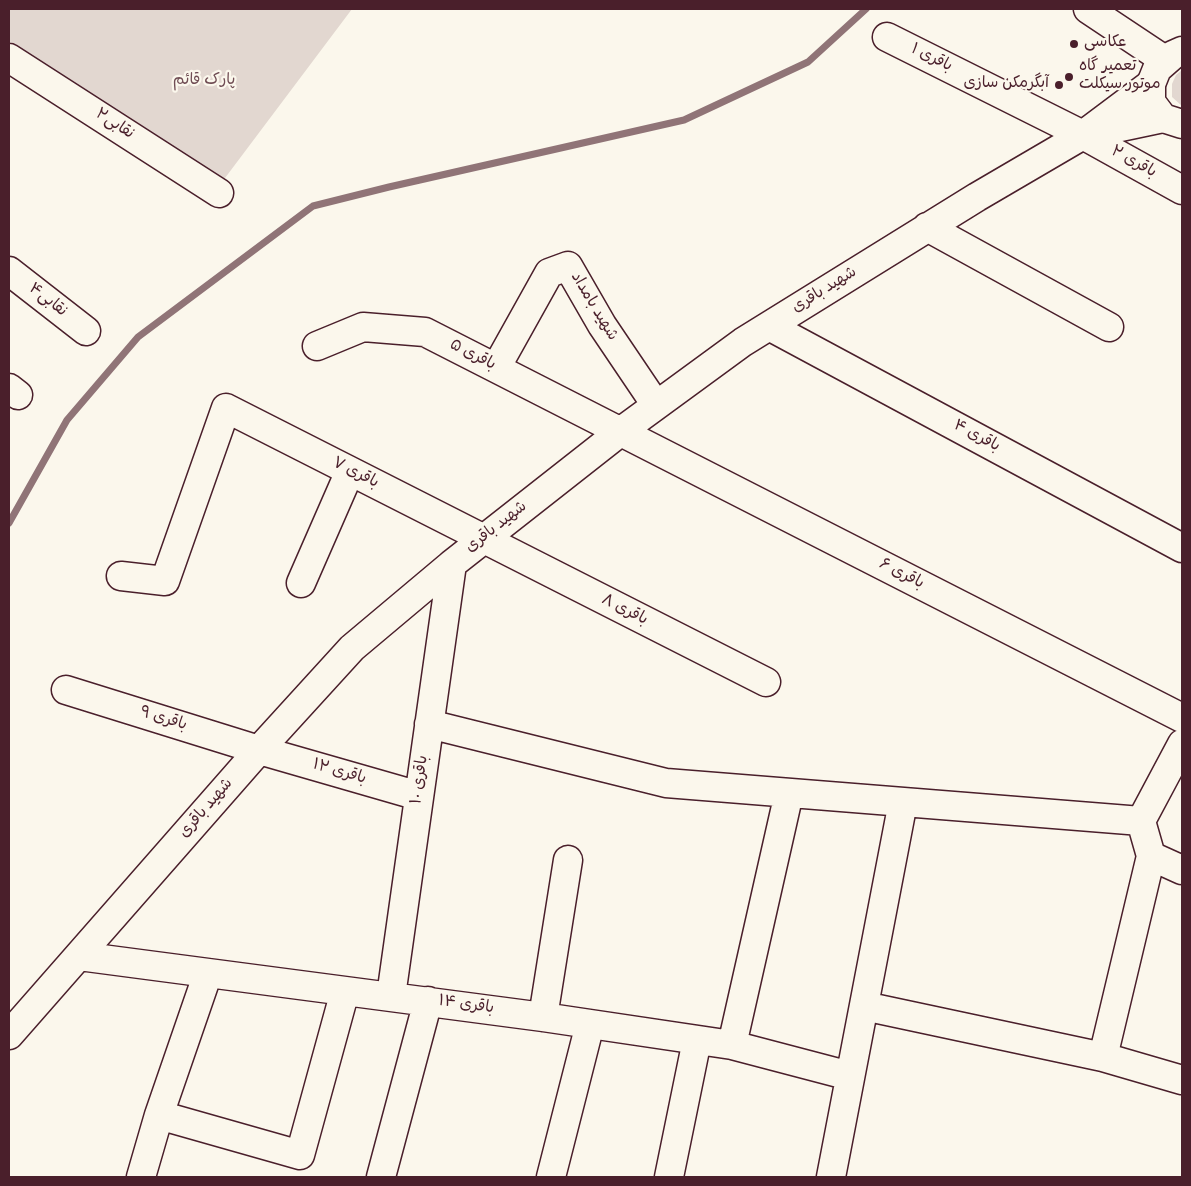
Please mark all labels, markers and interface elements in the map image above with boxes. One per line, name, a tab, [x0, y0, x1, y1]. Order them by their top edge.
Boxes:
place label: عکاسی	[1084, 34, 1126, 54]
marker: عکاسی	[1068, 38, 1080, 50]
street label: باقری ۱	[907, 41, 955, 77]
place label: تعمیر گاه موتور سیکلت	[1079, 58, 1160, 96]
marker: تعمیر گاه موتور سیکلت	[1063, 71, 1075, 83]
park label: پارک قائم	[173, 72, 235, 92]
place label: آبگرمکن سازی	[964, 75, 1049, 95]
marker: آبگرمکن سازی	[1053, 79, 1065, 91]
street label: نقابی۲	[91, 105, 137, 145]
street label: باقری ۲	[1107, 143, 1159, 183]
street label: شهید باقری	[789, 264, 861, 318]
street label: شهید بامداد	[565, 269, 621, 345]
street label: نقابی۴	[24, 280, 70, 322]
street label: باقری ۵	[446, 336, 498, 376]
street label: باقری ۴	[949, 417, 1003, 457]
street label: باقری ۷	[329, 454, 381, 494]
street label: شهید باقری	[462, 498, 532, 558]
street label: باقری ۶	[875, 556, 927, 594]
street label: باقری ۸	[598, 591, 650, 631]
street label: باقری ۹	[137, 704, 189, 736]
street label: باقری ۱۰	[408, 754, 434, 806]
street label: باقری ۱۲	[310, 756, 368, 790]
street label: شهید باقری	[176, 775, 238, 843]
street label: باقری ۱۴	[437, 993, 495, 1019]

